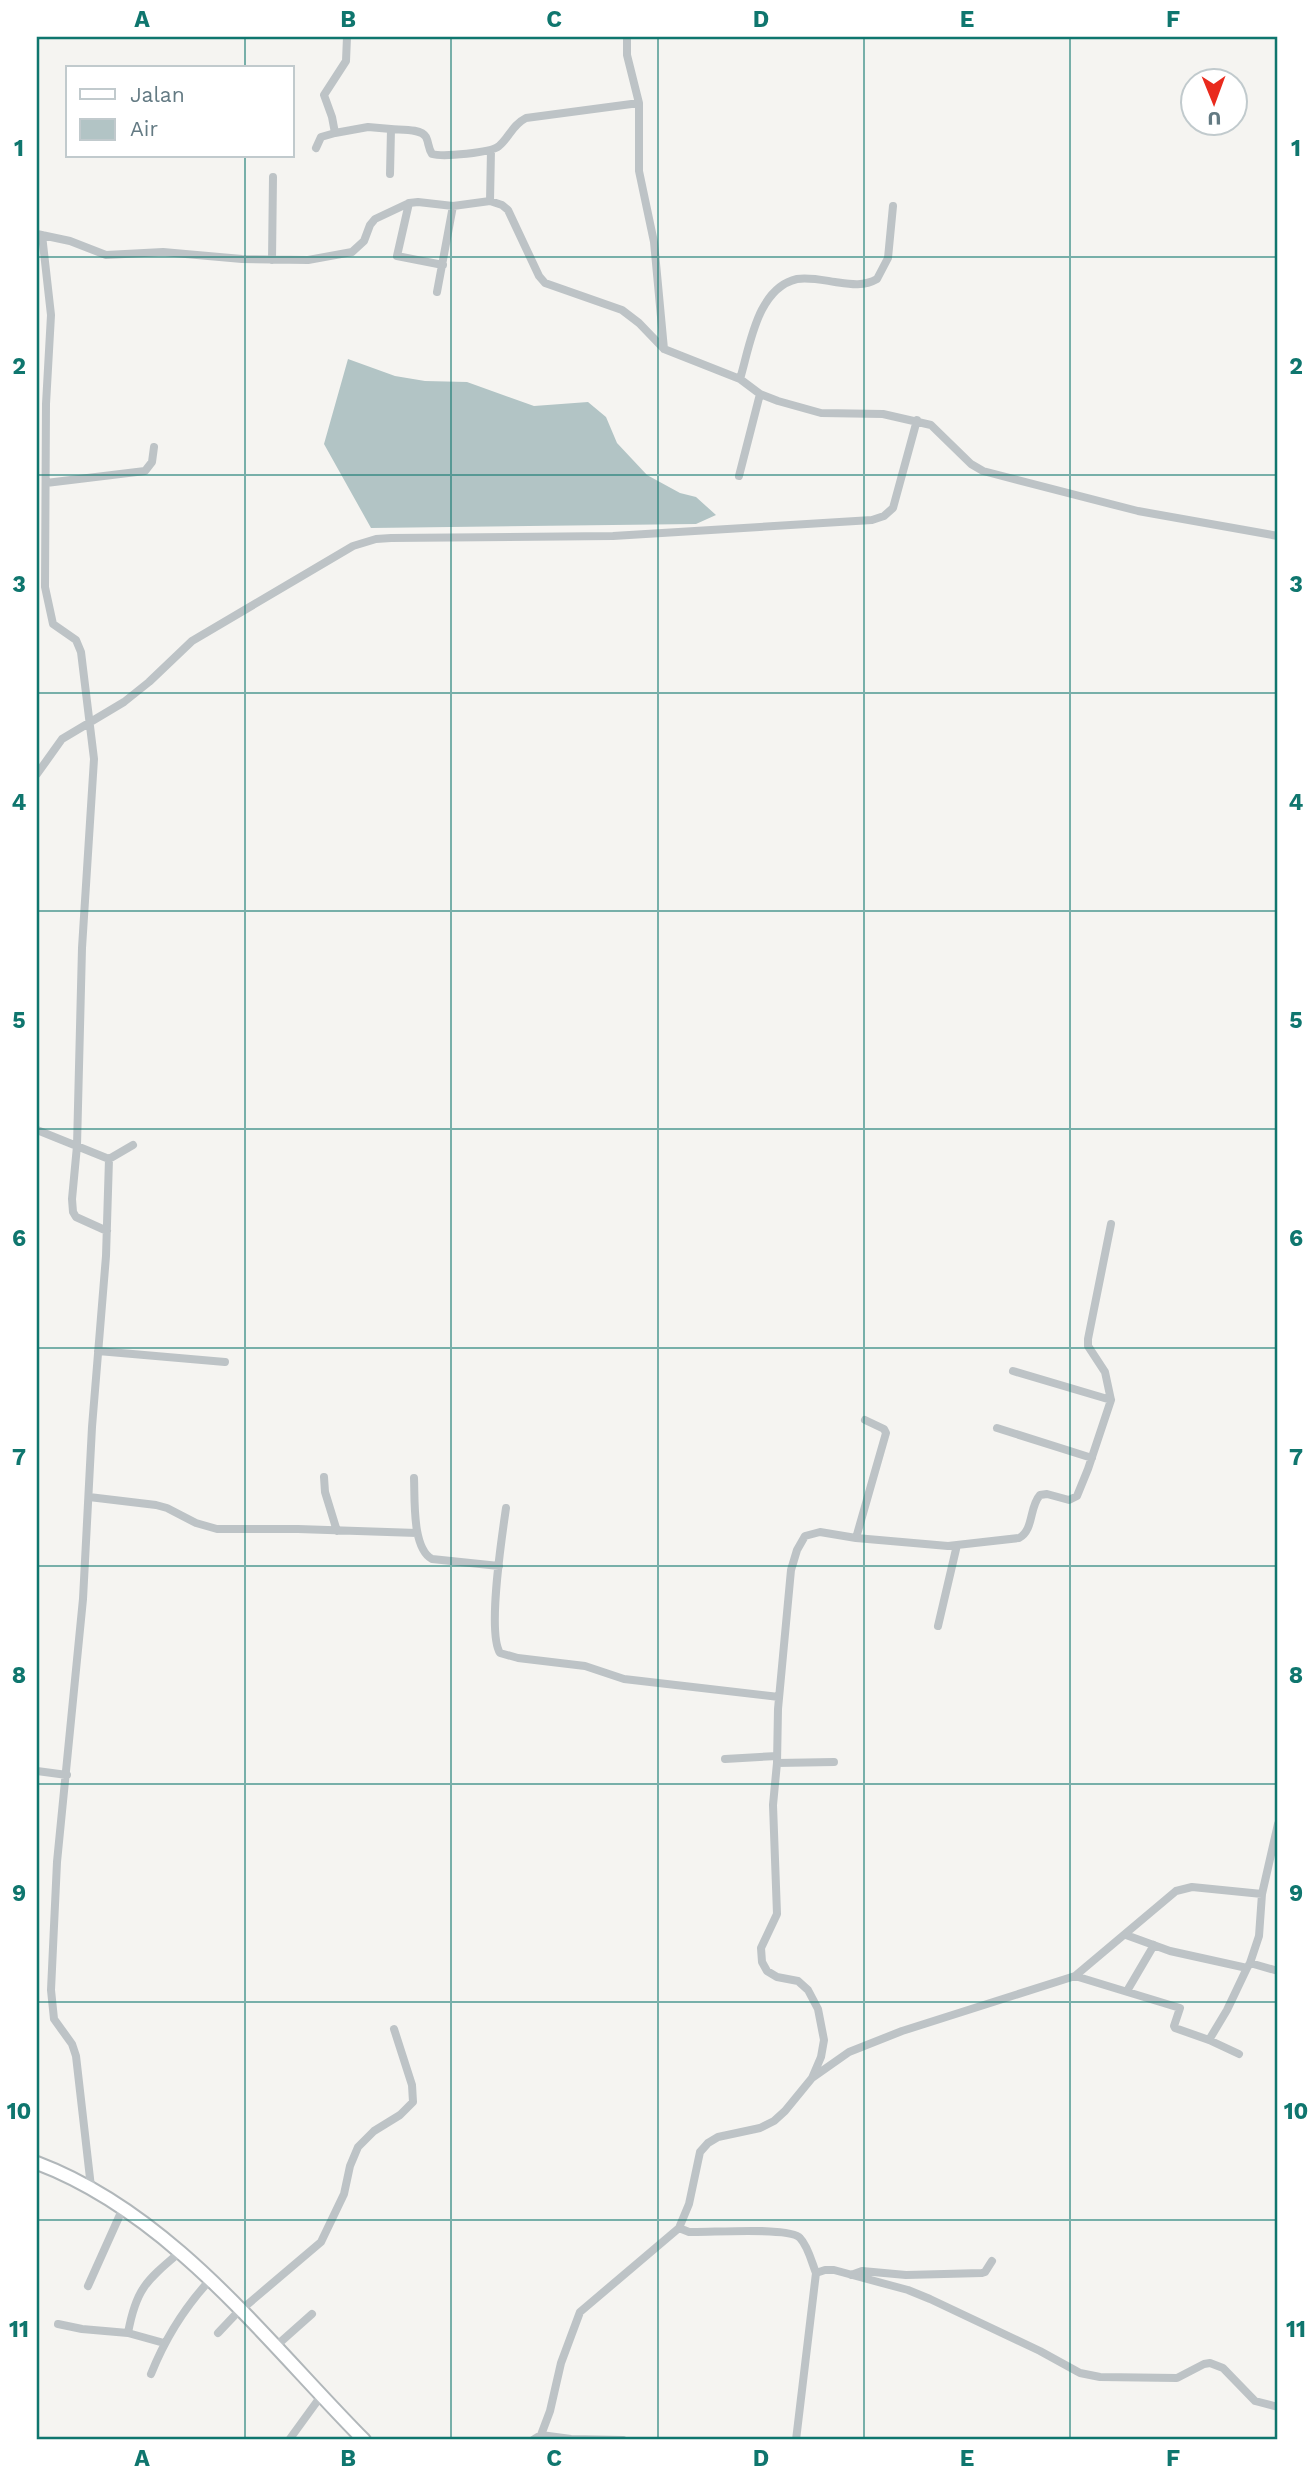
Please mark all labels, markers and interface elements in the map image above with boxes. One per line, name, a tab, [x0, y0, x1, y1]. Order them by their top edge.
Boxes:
text: A	[134, 6, 150, 33]
text: B	[340, 6, 356, 33]
text: C	[546, 6, 562, 33]
text: D	[753, 6, 769, 33]
text: E	[960, 6, 974, 33]
text: F	[1166, 6, 1180, 33]
legend	[66, 66, 294, 158]
north arrow	[1178, 66, 1248, 136]
text: Jalan	[130, 82, 185, 107]
text: U	[1207, 107, 1221, 130]
text: Air	[130, 116, 158, 141]
text: 1	[14, 135, 24, 162]
text: 1	[1291, 135, 1301, 162]
text: 2	[12, 353, 26, 380]
text: 2	[1289, 353, 1303, 380]
text: 3	[12, 571, 26, 598]
text: 3	[1289, 571, 1303, 598]
text: 4	[12, 789, 27, 816]
text: 4	[1289, 789, 1304, 816]
text: 5	[12, 1007, 26, 1034]
text: 5	[1289, 1007, 1303, 1034]
text: 6	[12, 1225, 26, 1252]
text: 6	[1289, 1225, 1303, 1252]
text: 7	[12, 1444, 26, 1471]
text: 7	[1289, 1444, 1303, 1471]
text: 8	[12, 1662, 26, 1689]
text: 8	[1289, 1662, 1303, 1689]
text: 9	[12, 1880, 26, 1907]
text: 9	[1289, 1880, 1303, 1907]
text: 10	[7, 2098, 31, 2125]
text: 10	[1284, 2098, 1308, 2125]
text: 11	[9, 2316, 29, 2343]
text: 11	[1286, 2316, 1306, 2343]
text: A	[134, 2445, 150, 2472]
text: B	[340, 2445, 356, 2472]
text: C	[546, 2445, 562, 2472]
text: D	[753, 2445, 769, 2472]
text: E	[960, 2445, 974, 2472]
text: F	[1166, 2445, 1180, 2472]

